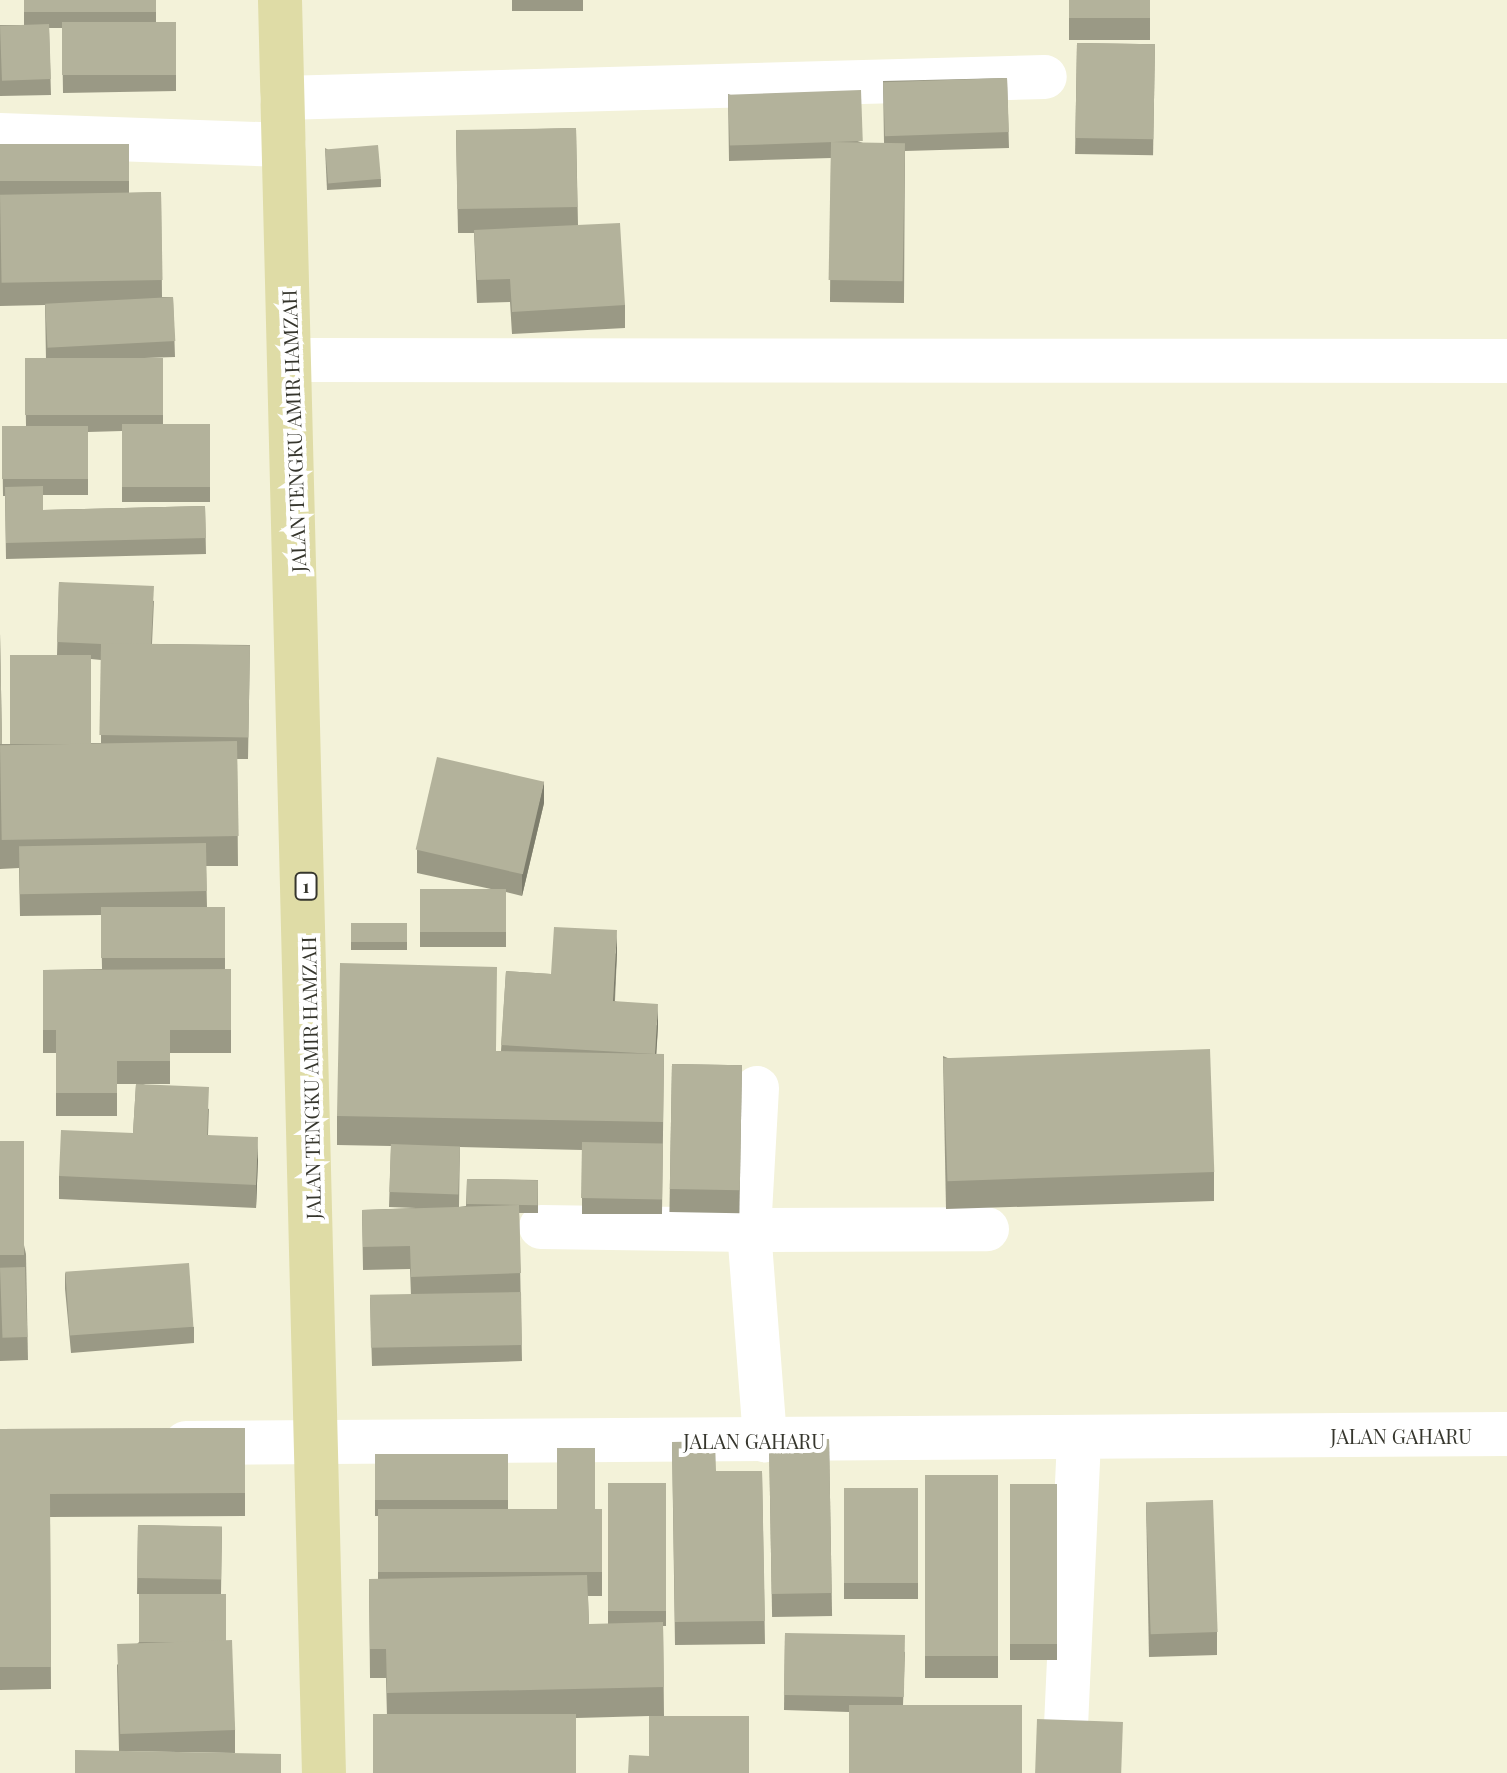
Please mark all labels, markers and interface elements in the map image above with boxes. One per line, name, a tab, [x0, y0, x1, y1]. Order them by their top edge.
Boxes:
street label: JALAN TENGKU AMIR HAMZAH	[276, 289, 310, 573]
road number: 1	[294, 872, 318, 900]
street label: JALAN TENGKU AMIR HAMZAH	[296, 936, 324, 1220]
street label: JALAN GAHARU	[1330, 1423, 1472, 1447]
street label: JALAN GAHARU	[683, 1428, 825, 1452]

